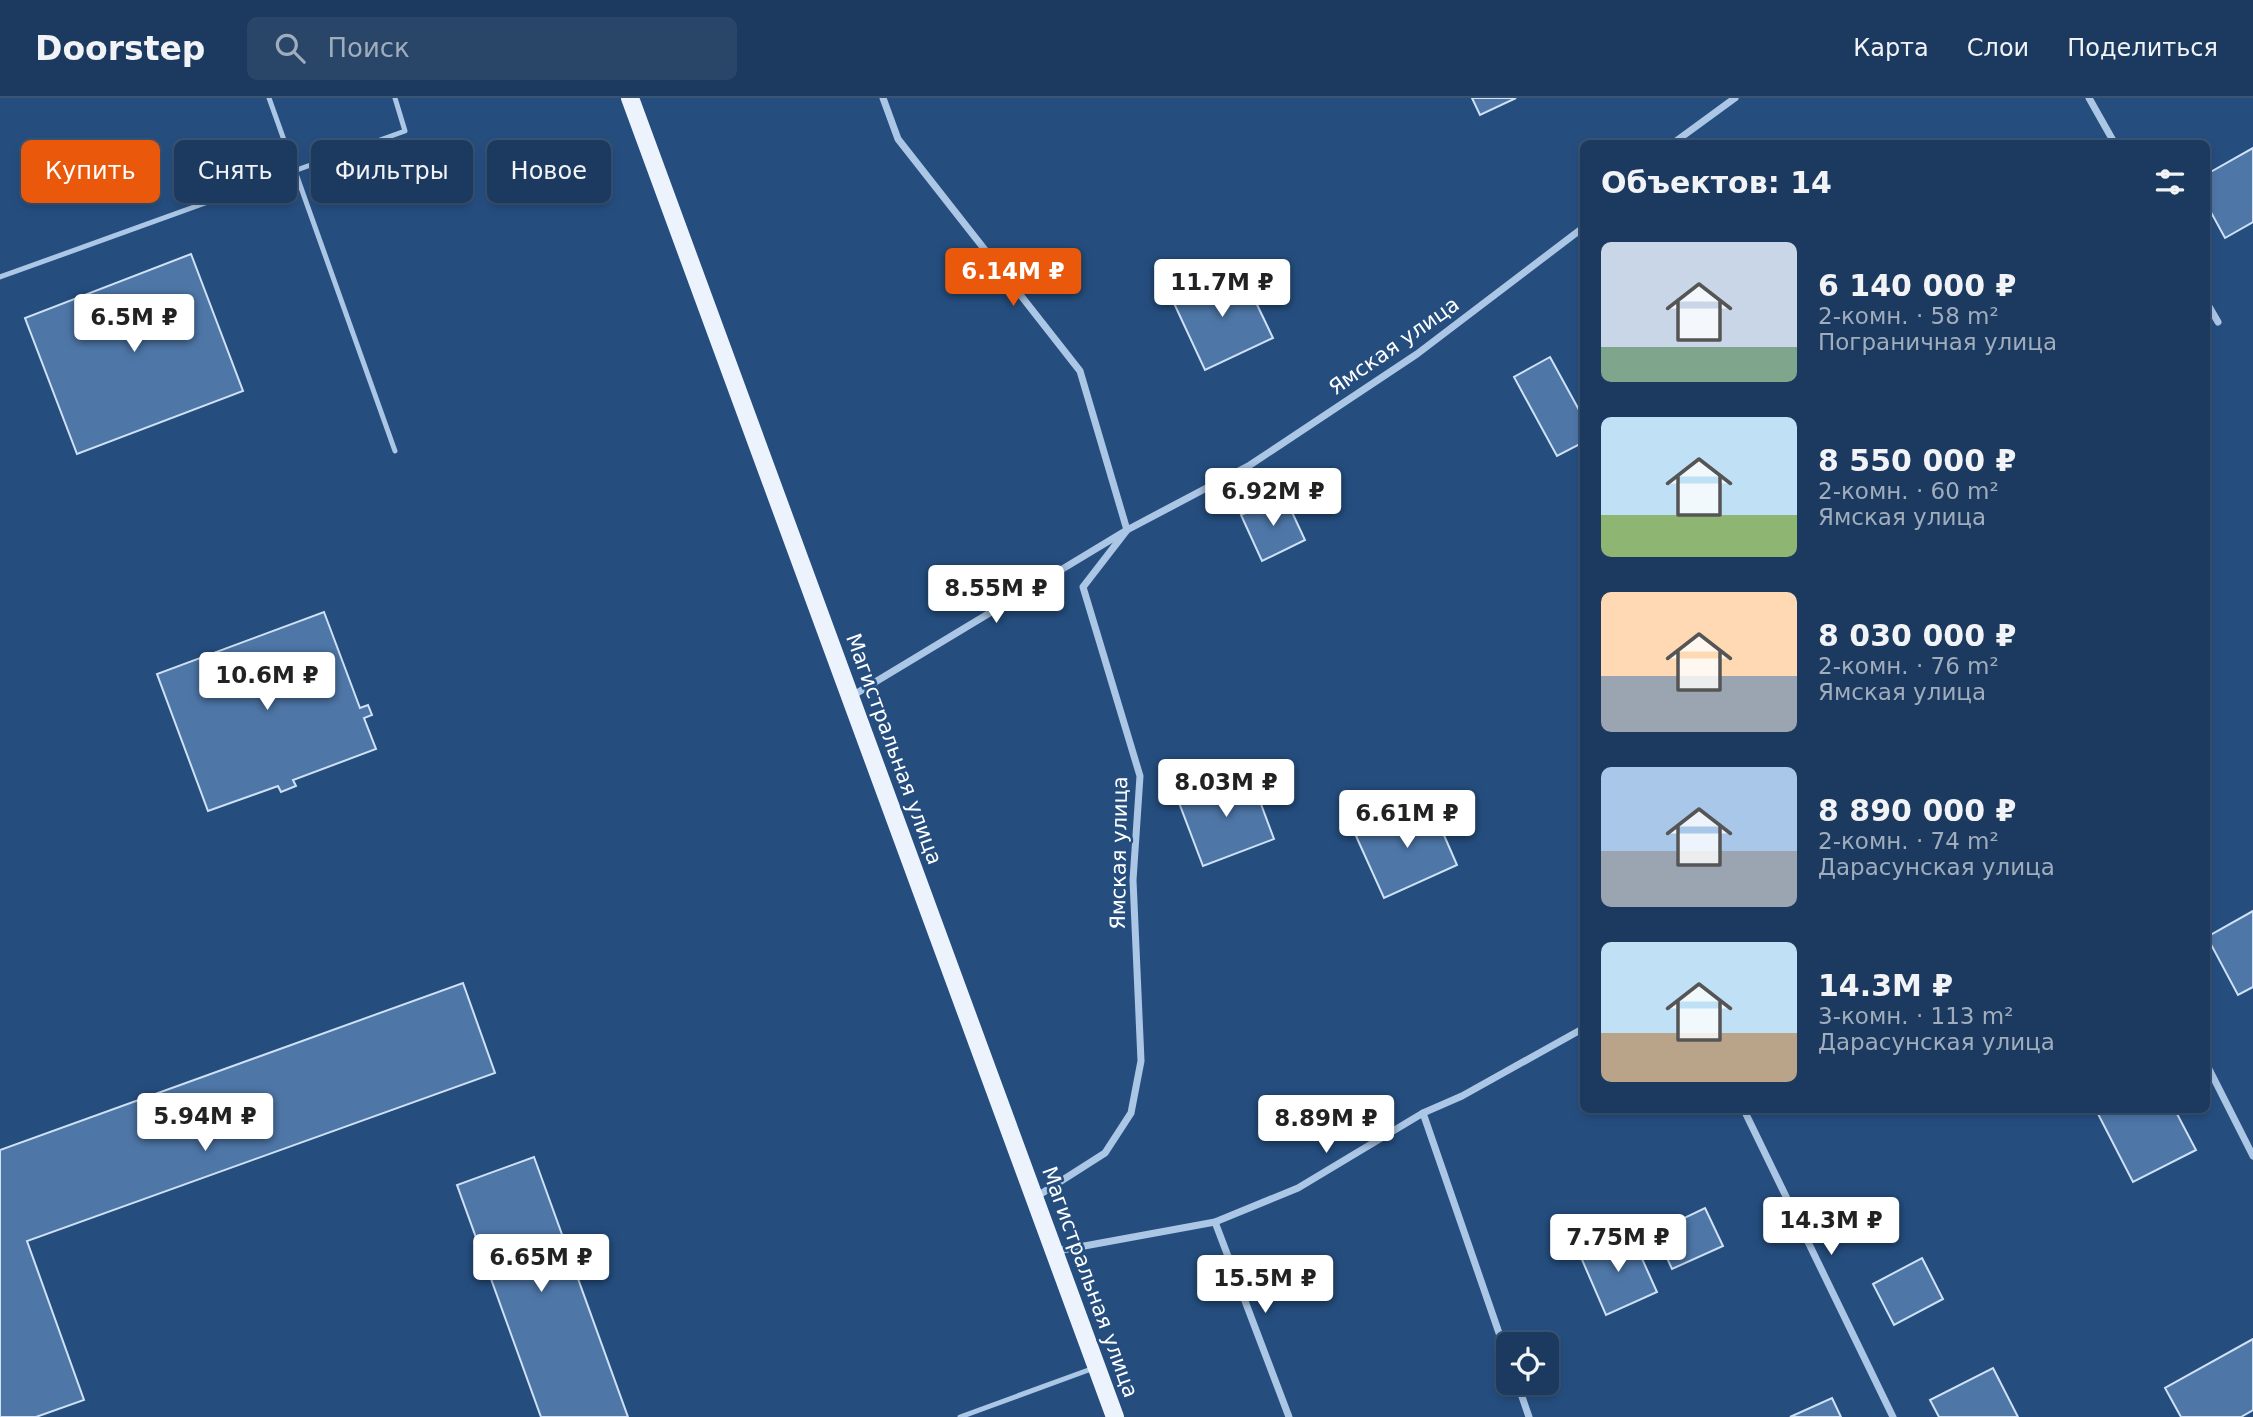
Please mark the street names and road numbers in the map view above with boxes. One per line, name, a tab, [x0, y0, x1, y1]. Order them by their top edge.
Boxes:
street label: Ямская улица	[1324, 292, 1464, 400]
street label: Магистральная улица	[841, 630, 947, 868]
street label: Ямская улица	[1106, 776, 1132, 930]
street label: Магистральная улица	[1037, 1163, 1143, 1401]

